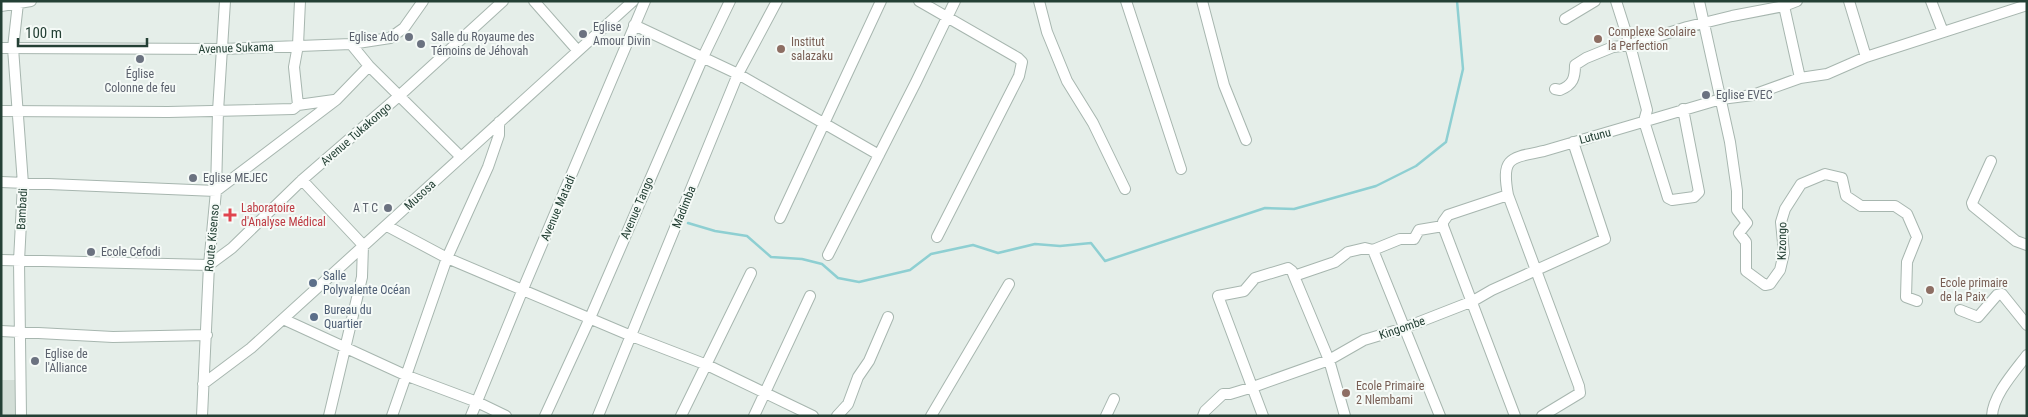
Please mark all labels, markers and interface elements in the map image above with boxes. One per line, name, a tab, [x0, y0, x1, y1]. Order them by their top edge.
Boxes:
scale bar	[18, 15, 146, 47]
place label: Eglise Amour Divin	[593, 20, 651, 48]
text: 100 m	[25, 24, 62, 42]
place label: Complexe Scolaire la Perfection	[1608, 25, 1696, 53]
marker: Eglise Amour Divin	[577, 28, 589, 40]
place label: Eglise Ado	[349, 30, 399, 44]
place label: Salle du Royaume des Témoins de Jéhovah	[431, 30, 535, 58]
marker: Eglise Ado	[403, 31, 415, 43]
marker: Complexe Scolaire la Perfection	[1592, 33, 1604, 45]
place label: Institut salazaku	[791, 35, 833, 63]
marker: Salle du Royaume des Témoins de Jéhovah	[415, 38, 427, 50]
street label: Avenue Sukama	[198, 40, 274, 56]
marker: Institut salazaku	[775, 43, 787, 55]
marker: Église Colonne de feu	[134, 53, 146, 65]
place label: Église Colonne de feu	[104, 66, 176, 95]
place label: Eglise EVEC	[1716, 88, 1773, 102]
marker: Eglise EVEC	[1700, 89, 1712, 101]
street label: Avenue Tukakongo	[318, 100, 394, 168]
street label: Lutunu	[1578, 125, 1613, 147]
place label: Eglise MEJEC	[203, 171, 268, 185]
marker: Eglise MEJEC	[187, 172, 199, 184]
street label: Avenue Matadi	[538, 173, 578, 243]
street label: Avenue Tango	[618, 175, 656, 241]
street label: Musosa	[401, 177, 439, 213]
street label: Madimba	[669, 184, 699, 230]
street label: Bambadi	[14, 188, 30, 230]
place label: Laboratoire d'Analyse Médical	[241, 201, 326, 229]
place label: A T C	[353, 201, 378, 215]
marker: A T C	[382, 202, 394, 214]
street label: Route Kisenso	[202, 204, 222, 272]
marker: Laboratoire d'Analyse Médical	[223, 208, 237, 222]
street label: Kizongo	[1775, 222, 1789, 260]
place label: Ecole Cefodi	[101, 245, 161, 259]
marker: Ecole Cefodi	[85, 246, 97, 258]
place label: Salle Polyvalente Océan	[323, 269, 410, 297]
place label: Ecole primaire de la Paix	[1940, 276, 2008, 304]
marker: Salle Polyvalente Océan	[307, 277, 319, 289]
marker: Ecole primaire de la Paix	[1924, 284, 1936, 296]
place label: Bureau du Quartier	[324, 303, 372, 331]
marker: Bureau du Quartier	[308, 311, 320, 323]
street label: Kingombe	[1377, 314, 1427, 342]
place label: Eglise de l'Alliance	[45, 347, 88, 375]
marker: Eglise de l'Alliance	[29, 355, 41, 367]
place label: Ecole Primaire 2 Nlembami	[1356, 379, 1425, 407]
marker: Ecole Primaire 2 Nlembami	[1340, 387, 1352, 399]

